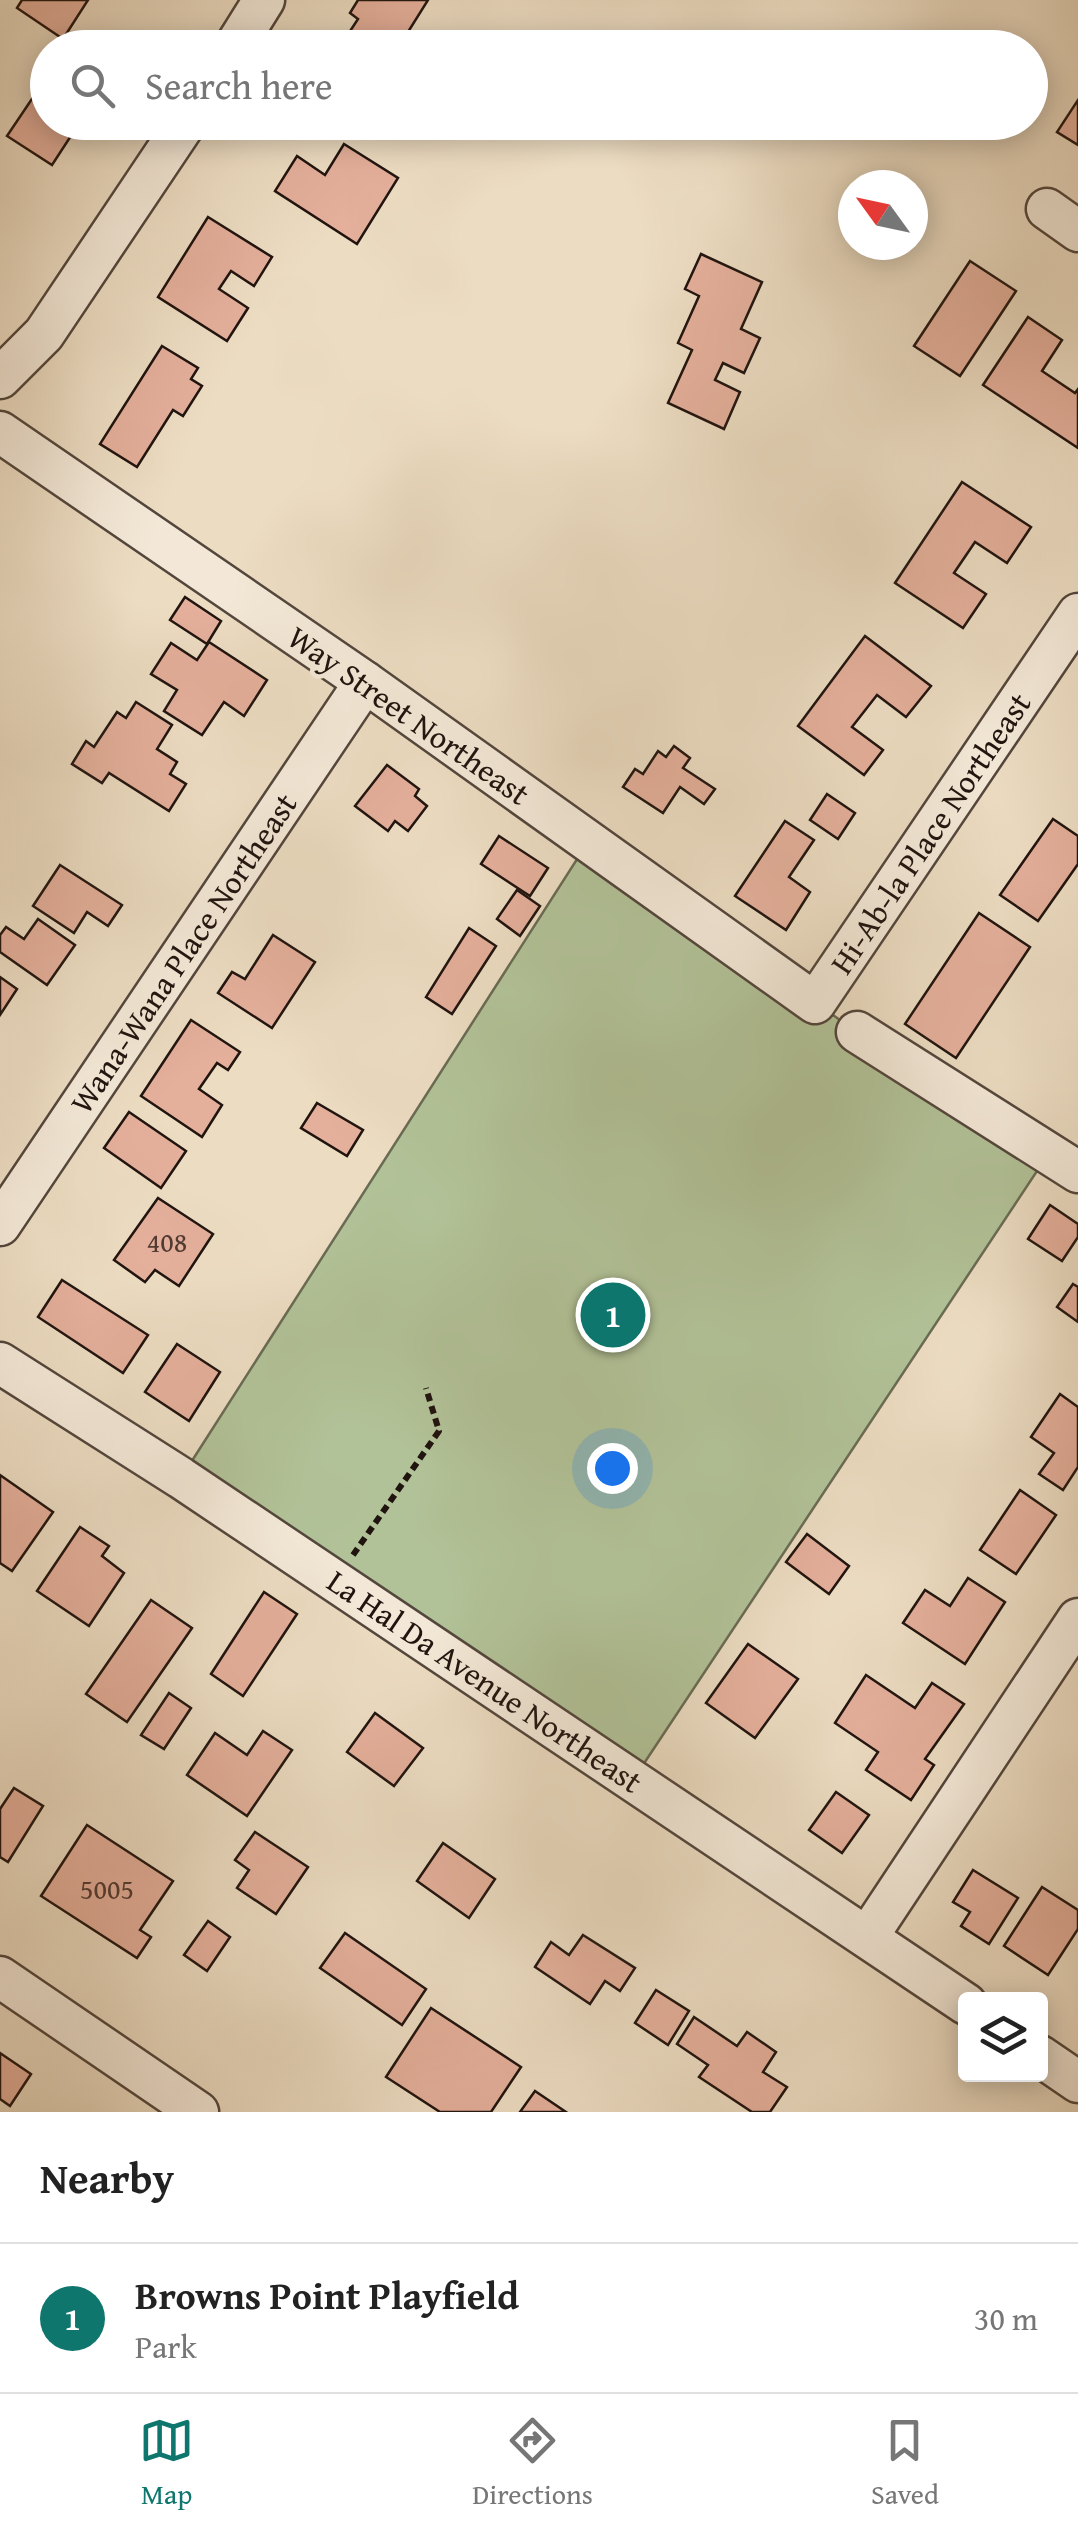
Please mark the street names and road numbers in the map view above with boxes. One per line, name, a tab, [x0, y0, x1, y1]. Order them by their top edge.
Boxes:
street label: Way Street Northeast	[278, 614, 540, 816]
street label: Hi-Ab-la Place Northeast	[818, 683, 1042, 983]
street label: Wana-Wana Place Northeast	[58, 783, 308, 1123]
street label: La Hal Da Avenue Northeast	[318, 1558, 652, 1804]

